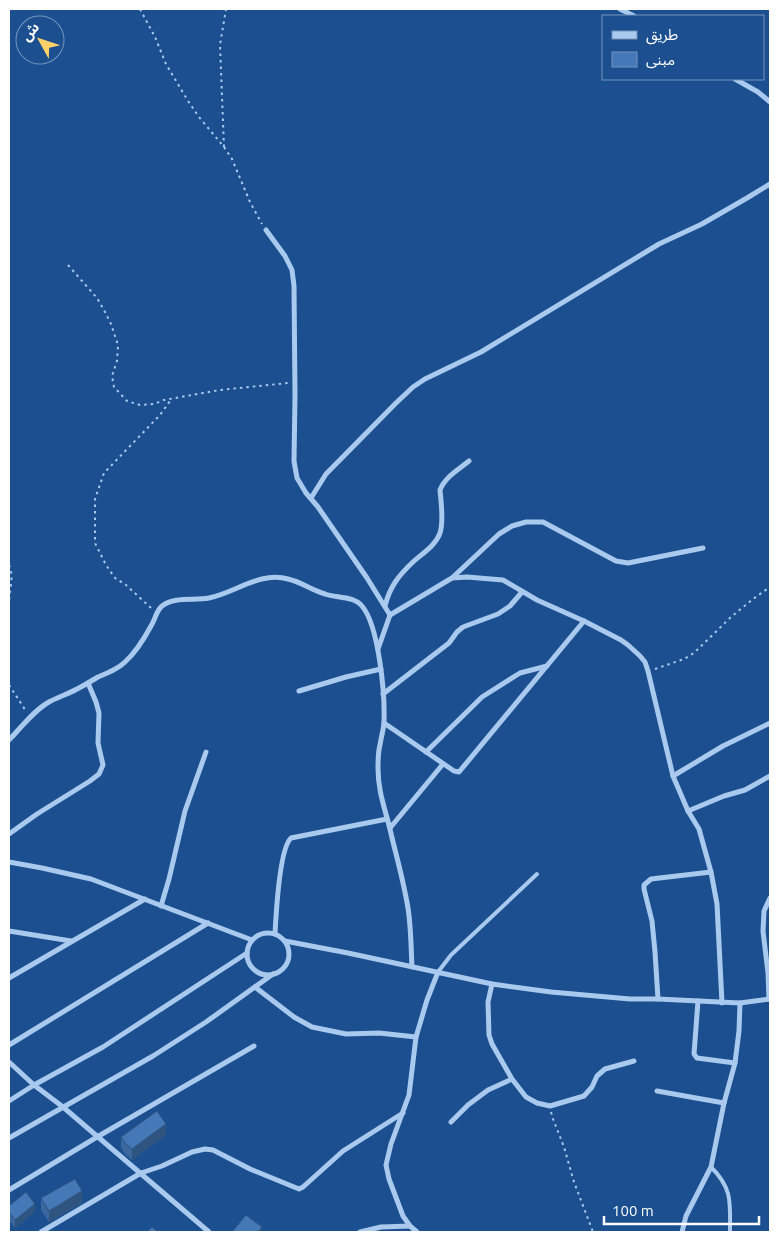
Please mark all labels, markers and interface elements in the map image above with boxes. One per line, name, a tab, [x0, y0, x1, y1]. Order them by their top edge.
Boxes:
north arrow	[15, 15, 65, 65]
legend	[602, 15, 764, 80]
text: ش	[18, 19, 42, 44]
text: طريق	[646, 26, 678, 45]
text: مبنى	[646, 51, 675, 69]
scale bar	[604, 1194, 759, 1226]
text: 100 m	[612, 1202, 654, 1219]

